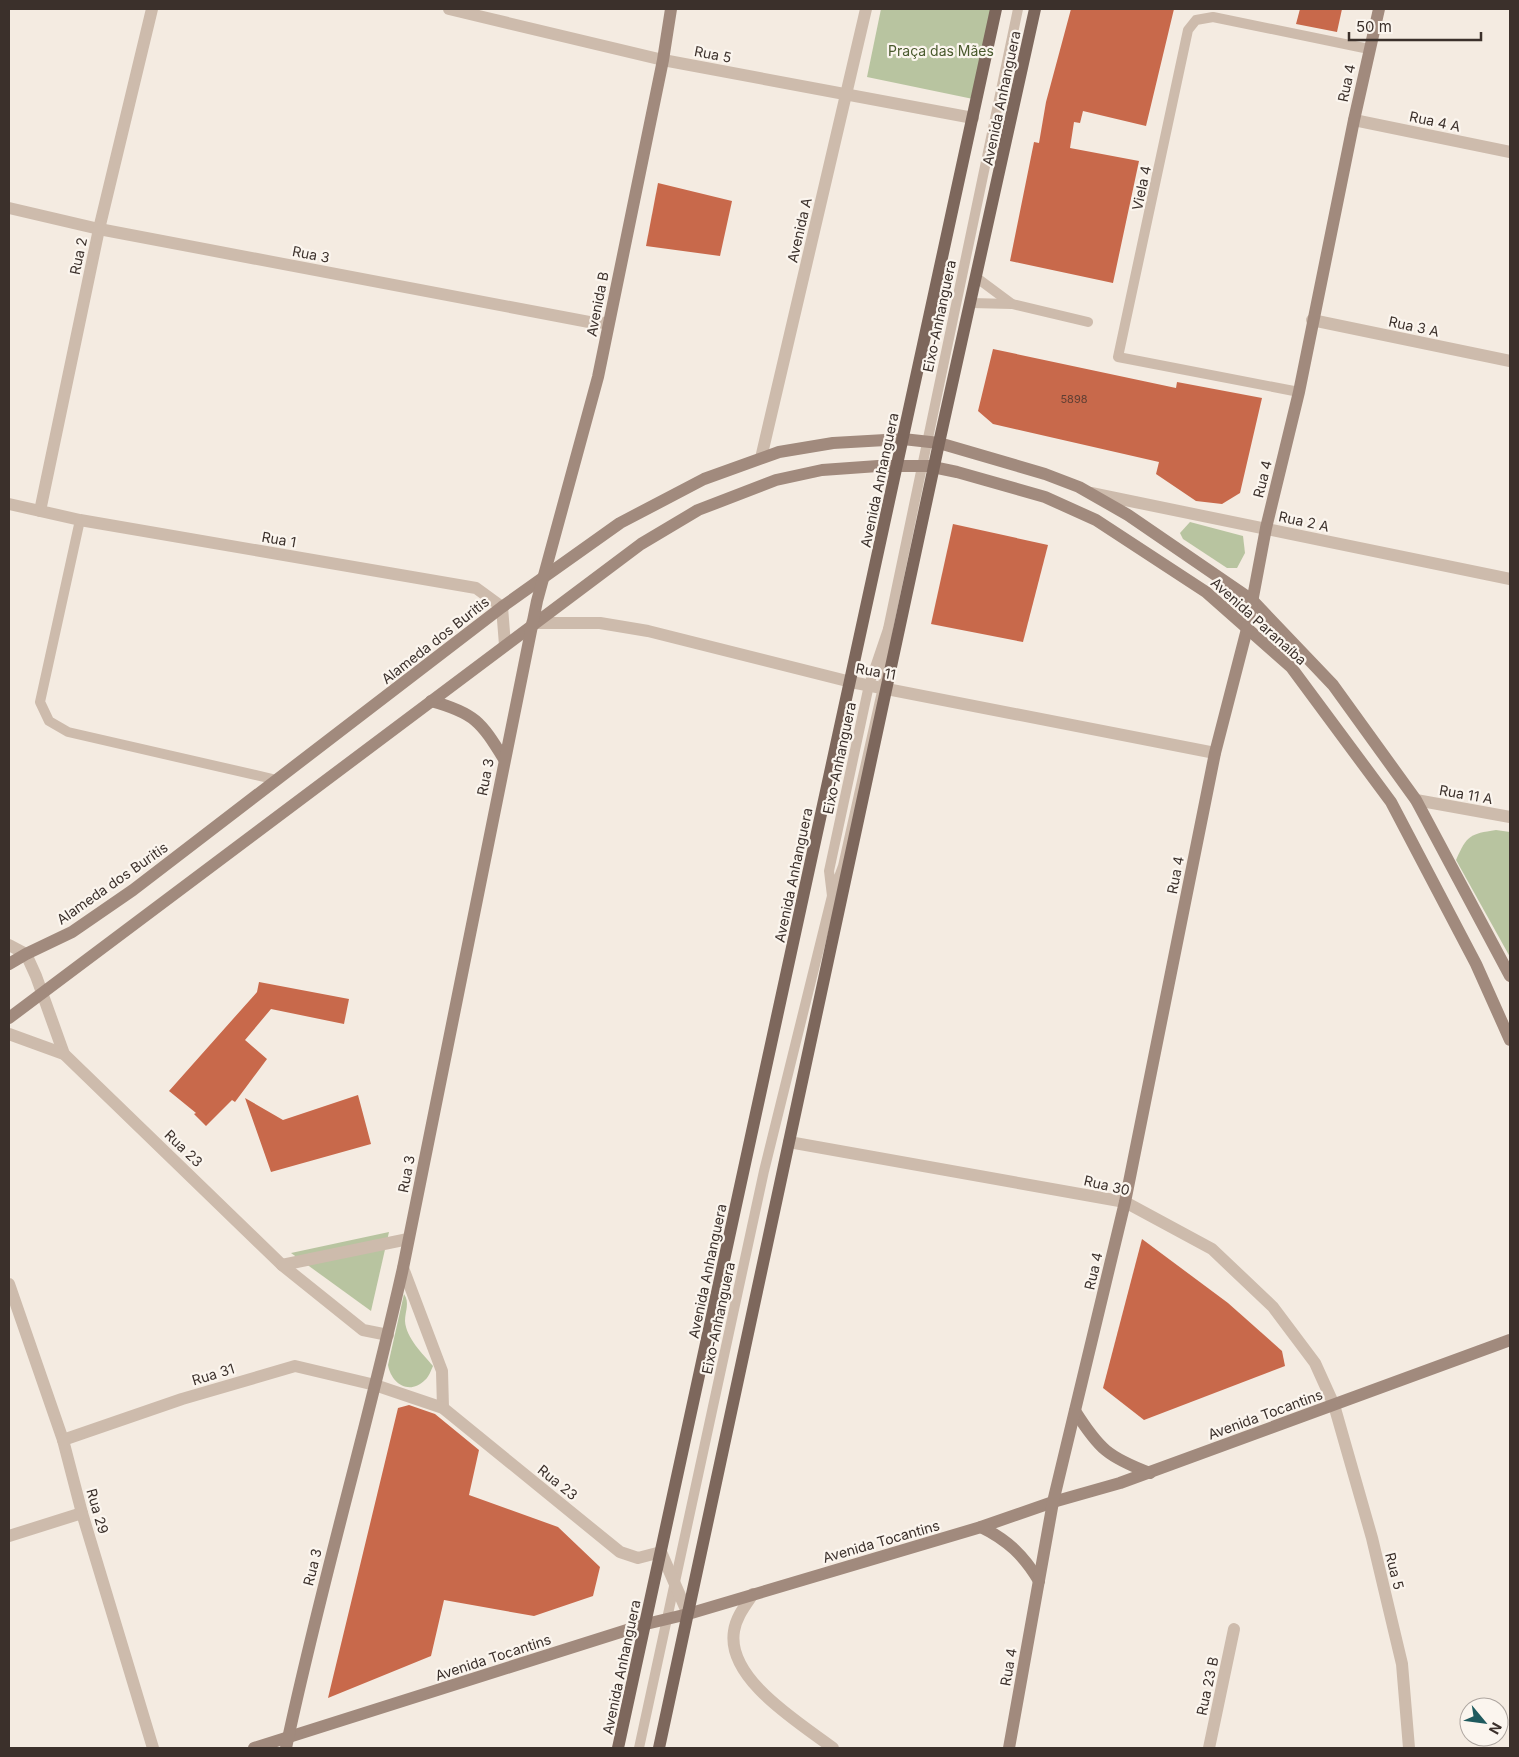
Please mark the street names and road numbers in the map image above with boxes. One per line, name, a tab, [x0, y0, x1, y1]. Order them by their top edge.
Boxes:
street label: Avenida Anhanguera	[978, 29, 1024, 167]
street label: Rua 5	[693, 42, 733, 66]
street label: Rua 4	[1334, 63, 1358, 103]
street label: Rua 4 A	[1408, 107, 1462, 135]
street label: Viela 4	[1128, 164, 1154, 212]
street label: Avenida A	[783, 196, 815, 264]
street label: Rua 2	[66, 236, 90, 276]
street label: Rua 3	[291, 242, 331, 266]
street label: Eixo-Anhanguera	[919, 258, 959, 374]
street label: Avenida B	[582, 270, 612, 338]
street label: Rua 3 A	[1387, 312, 1441, 340]
street label: Avenida Anhanguera	[856, 411, 902, 549]
street label: Rua 4	[1249, 458, 1275, 500]
street label: Rua 2 A	[1277, 507, 1331, 535]
street label: Rua 1	[260, 528, 298, 550]
street label: Avenida Paranaíba	[1208, 574, 1310, 668]
street label: Alameda dos Buritis	[378, 593, 492, 687]
street label: Rua 11	[855, 659, 897, 683]
street label: Eixo-Anhanguera	[819, 700, 859, 816]
street label: Rua 3	[473, 757, 497, 797]
street label: Rua 11 A	[1438, 781, 1494, 807]
street label: Avenida Anhanguera	[770, 806, 816, 944]
street label: Alameda dos Buritis	[53, 838, 171, 928]
street label: Rua 4	[1163, 855, 1187, 895]
street label: Rua 23	[161, 1126, 207, 1170]
street label: Rua 3	[394, 1154, 418, 1194]
street label: Rua 30	[1082, 1171, 1132, 1199]
street label: Avenida Anhanguera	[684, 1202, 730, 1340]
street label: Rua 4	[1080, 1251, 1106, 1291]
street label: Eixo-Anhanguera	[698, 1260, 738, 1376]
street label: Rua 31	[190, 1360, 236, 1388]
street label: Avenida Tocantins	[1205, 1385, 1325, 1443]
street label: Rua 23	[535, 1461, 581, 1503]
street label: Rua 29	[83, 1486, 113, 1536]
street label: Avenida Tocantins	[821, 1516, 941, 1566]
street label: Rua 3	[299, 1547, 325, 1587]
street label: Rua 5	[1382, 1551, 1408, 1591]
street label: Avenida Anhanguera	[598, 1598, 644, 1736]
street label: Avenida Tocantins	[433, 1630, 553, 1684]
street label: Rua 4	[996, 1647, 1020, 1687]
street label: Rua 23 B	[1193, 1655, 1221, 1717]

